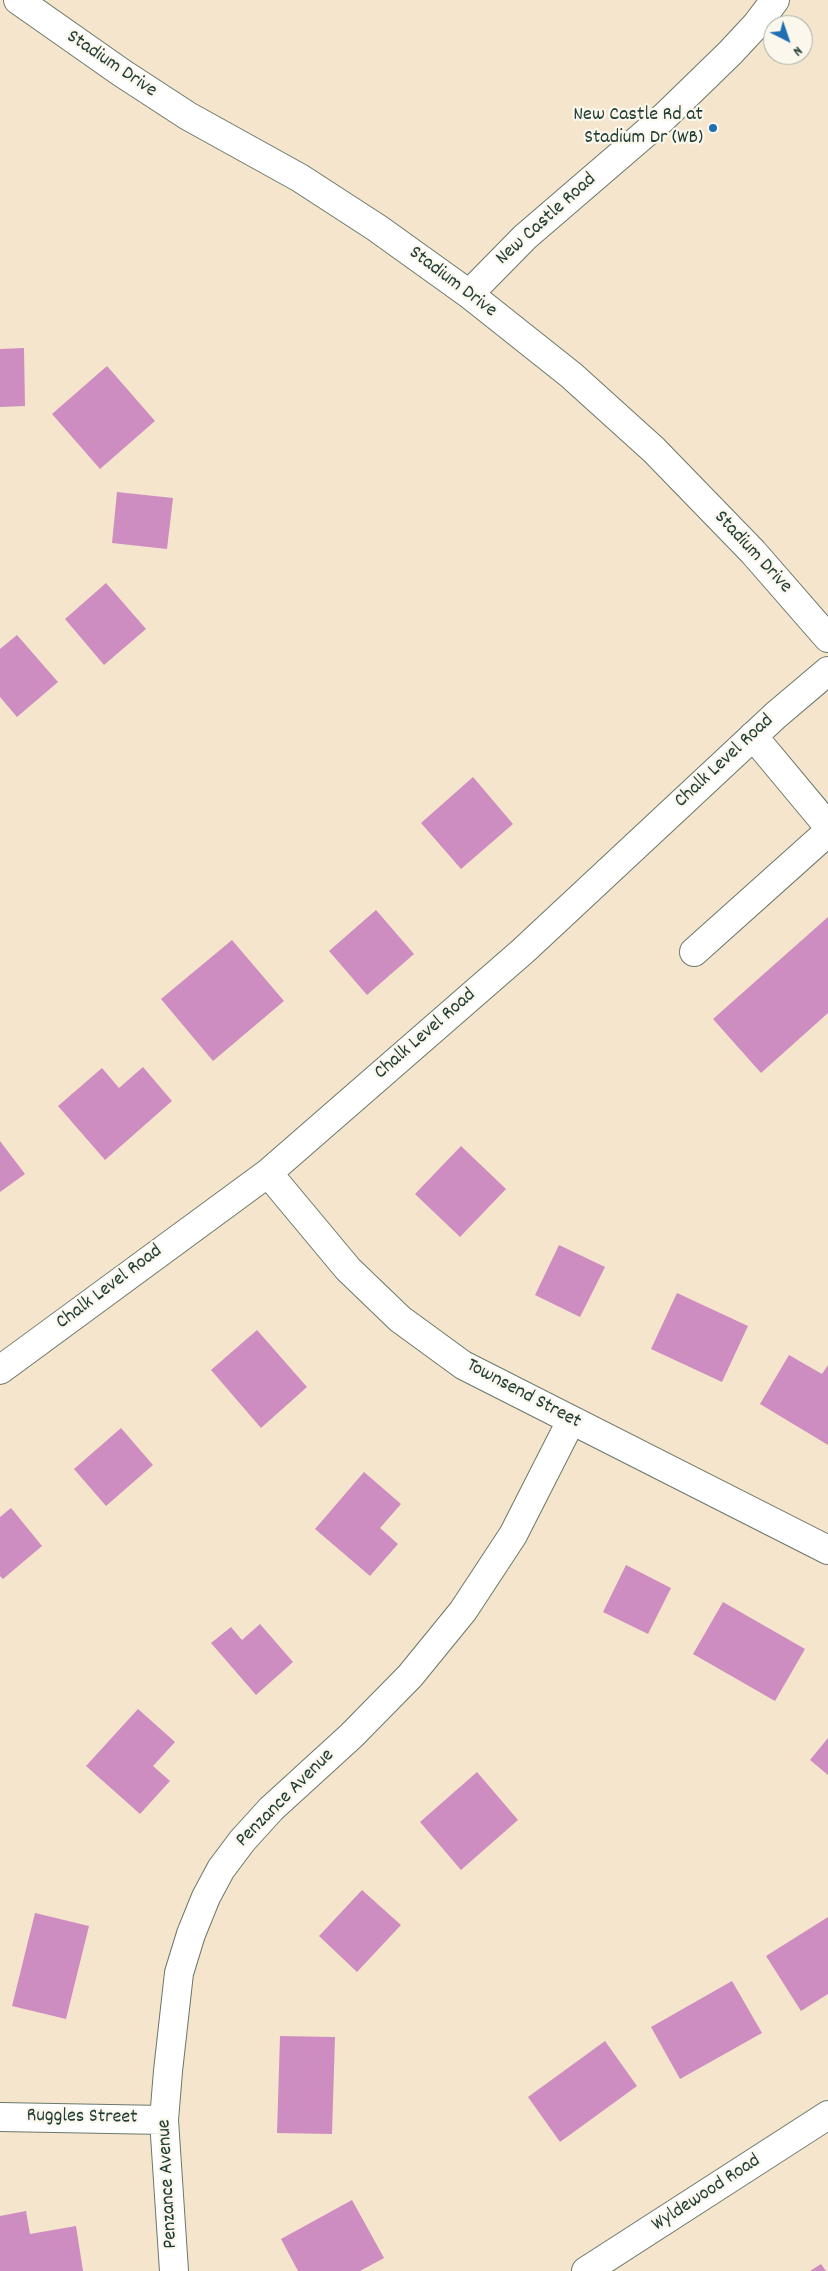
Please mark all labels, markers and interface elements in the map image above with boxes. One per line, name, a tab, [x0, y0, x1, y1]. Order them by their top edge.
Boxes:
north arrow	[763, 15, 813, 65]
street label: Stadium Drive	[61, 26, 161, 104]
text: N	[788, 41, 806, 60]
place label: New Castle Rd at Stadium Dr (WB)	[573, 104, 703, 151]
marker: New Castle Rd at Stadium Dr (WB)	[707, 122, 719, 134]
street label: New Castle Road	[492, 169, 602, 271]
street label: Stadium Drive	[403, 242, 501, 324]
street label: Stadium Drive	[708, 507, 796, 599]
street label: Chalk Level Road	[670, 710, 780, 814]
street label: Chalk Level Road	[370, 984, 482, 1086]
street label: Chalk Level Road	[52, 1240, 168, 1336]
street label: Townsend Street	[462, 1355, 584, 1435]
street label: Penzance Avenue	[232, 1745, 340, 1853]
street label: Ruggles Street	[26, 2105, 138, 2131]
street label: Penzance Avenue	[154, 2119, 184, 2249]
street label: Wyldewood Road	[648, 2150, 766, 2238]

